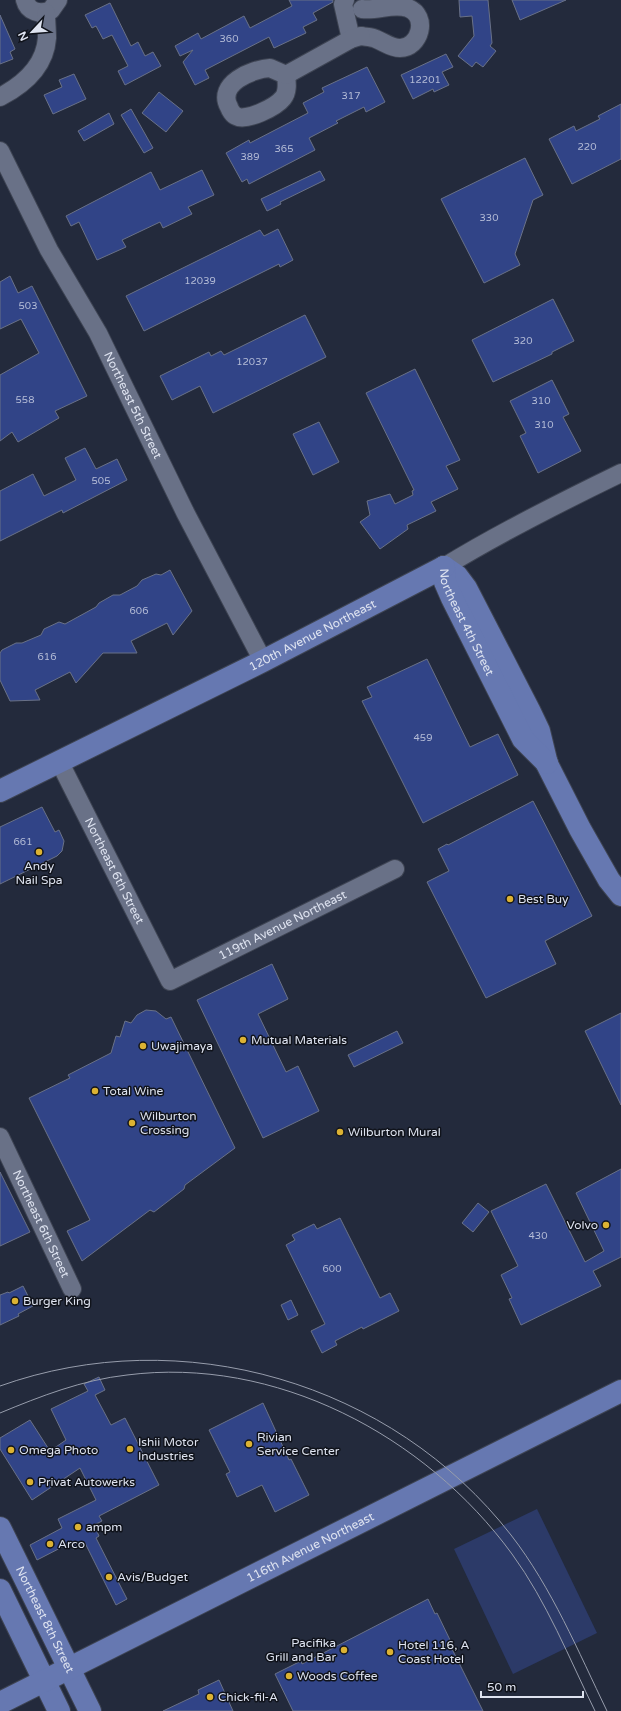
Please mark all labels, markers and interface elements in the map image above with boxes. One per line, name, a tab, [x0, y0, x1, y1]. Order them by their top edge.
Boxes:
north arrow	[12, 12, 52, 52]
text: N	[16, 29, 31, 43]
house number: 360	[220, 33, 238, 45]
house number: 12201	[409, 74, 441, 86]
house number: 317	[342, 90, 360, 102]
house number: 220	[578, 141, 596, 153]
house number: 365	[275, 143, 293, 155]
house number: 389	[241, 151, 259, 163]
house number: 330	[480, 212, 498, 224]
house number: 12039	[184, 275, 216, 287]
house number: 503	[19, 300, 37, 312]
house number: 320	[514, 335, 532, 347]
street label: Northeast 5th Street	[101, 349, 165, 461]
house number: 12037	[236, 356, 268, 368]
house number: 558	[16, 394, 34, 406]
house number: 310	[532, 395, 550, 407]
house number: 310	[535, 419, 553, 431]
house number: 505	[92, 475, 110, 487]
street label: Northeast 4th Street	[437, 568, 497, 678]
street label: 120th Avenue Northeast	[247, 596, 378, 674]
house number: 606	[130, 605, 148, 617]
house number: 616	[38, 651, 56, 663]
house number: 459	[414, 732, 432, 744]
street label: Northeast 6th Street	[82, 815, 147, 927]
house number: 661	[14, 836, 32, 848]
marker: Andy Nail Spa	[34, 847, 44, 857]
place label: Andy Nail Spa	[15, 859, 63, 887]
street label: 119th Avenue Northeast	[216, 887, 349, 963]
place label: Best Buy	[518, 892, 569, 906]
marker: Best Buy	[505, 894, 515, 904]
place label: Mutual Materials	[251, 1033, 347, 1047]
marker: Mutual Materials	[238, 1035, 248, 1045]
place label: Uwajimaya	[151, 1039, 213, 1053]
marker: Uwajimaya	[138, 1041, 148, 1051]
place label: Total Wine	[103, 1084, 164, 1098]
marker: Total Wine	[90, 1086, 100, 1096]
place label: Wilburton Crossing	[140, 1109, 197, 1137]
marker: Wilburton Crossing	[127, 1118, 137, 1128]
place label: Wilburton Mural	[348, 1125, 441, 1139]
marker: Wilburton Mural	[335, 1127, 345, 1137]
street label: Northeast 6th Street	[10, 1168, 73, 1280]
place label: Volvo	[566, 1218, 598, 1232]
marker: Volvo	[601, 1220, 611, 1230]
house number: 430	[529, 1230, 547, 1242]
house number: 600	[323, 1263, 341, 1275]
place label: Burger King	[23, 1294, 91, 1308]
marker: Burger King	[10, 1296, 20, 1306]
place label: Rivian Service Center	[257, 1430, 340, 1458]
place label: Ishii Motor Industries	[138, 1435, 199, 1463]
marker: Rivian Service Center	[244, 1439, 254, 1449]
place label: Omega Photo	[19, 1443, 98, 1457]
marker: Ishii Motor Industries	[125, 1444, 135, 1454]
marker: Omega Photo	[6, 1445, 16, 1455]
place label: Privat Autowerks	[38, 1475, 135, 1489]
marker: Privat Autowerks	[25, 1477, 35, 1487]
street label: 116th Avenue Northeast	[244, 1509, 377, 1585]
place label: ampm	[86, 1520, 122, 1534]
marker: ampm	[73, 1522, 83, 1532]
place label: Arco	[58, 1537, 85, 1551]
marker: Arco	[45, 1539, 55, 1549]
street label: Northeast 8th Street	[13, 1564, 77, 1676]
place label: Avis/Budget	[117, 1570, 188, 1584]
marker: Avis/Budget	[104, 1572, 114, 1582]
place label: Pacifika Grill and Bar	[266, 1636, 336, 1664]
place label: Hotel 116, A Coast Hotel	[398, 1638, 469, 1666]
marker: Pacifika Grill and Bar	[339, 1645, 349, 1655]
marker: Hotel 116, A Coast Hotel	[385, 1647, 395, 1657]
place label: Woods Coffee	[297, 1669, 378, 1683]
marker: Woods Coffee	[284, 1671, 294, 1681]
scale bar	[481, 1673, 583, 1699]
text: 50 m	[487, 1680, 516, 1694]
place label: Chick-fil-A	[218, 1690, 278, 1704]
marker: Chick-fil-A	[205, 1692, 215, 1702]

